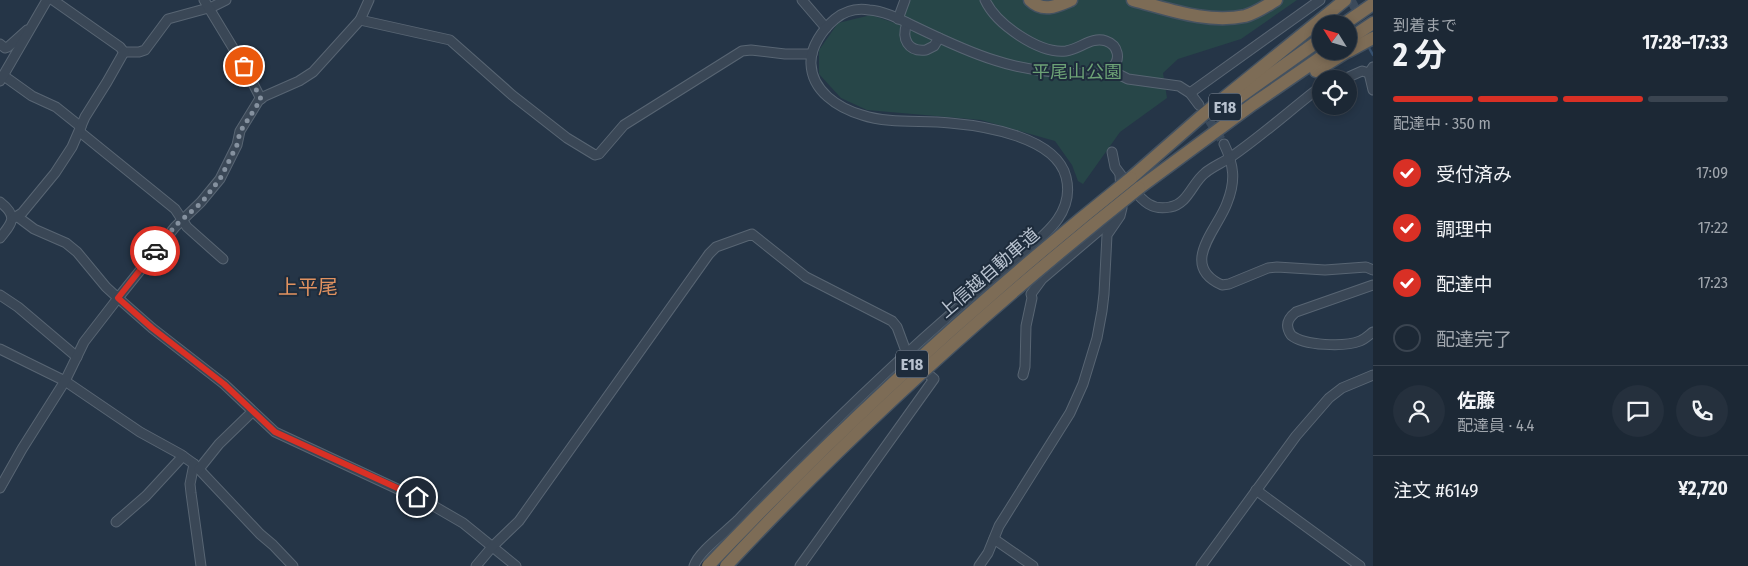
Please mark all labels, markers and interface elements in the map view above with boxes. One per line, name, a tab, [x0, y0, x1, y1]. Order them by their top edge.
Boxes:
north arrow	[1312, 15, 1358, 60]
map controls	[1312, 15, 1357, 115]
text: 到着まで	[1393, 16, 1457, 35]
text: 17:28–17:33	[1642, 31, 1728, 54]
text: 2 分	[1393, 36, 1446, 74]
pin	[223, 45, 265, 87]
icon: bag	[230, 52, 258, 80]
park label: 平尾山公園	[1032, 61, 1122, 83]
button: locate	[1312, 70, 1357, 115]
road number: E18	[1209, 94, 1241, 120]
text: 配達中 · 350 m	[1393, 114, 1491, 133]
icon: check	[1393, 159, 1421, 187]
text: 受付済み	[1436, 163, 1512, 186]
text: 17:09	[1696, 163, 1728, 182]
icon: check	[1393, 214, 1421, 242]
text: 調理中	[1436, 218, 1493, 241]
text: 17:22	[1698, 218, 1728, 237]
street label: 上信越自動車道	[934, 223, 1044, 323]
courier	[130, 226, 180, 276]
icon: car	[141, 237, 169, 265]
icon: check	[1393, 269, 1421, 297]
text: 配達中	[1436, 273, 1493, 296]
text: 17:23	[1698, 273, 1728, 292]
district label: 上平尾	[278, 275, 338, 299]
text: 配達完了	[1436, 328, 1512, 351]
road number: E18	[896, 350, 928, 378]
button: person	[1393, 385, 1445, 437]
button: chat	[1612, 385, 1664, 437]
button: phone	[1676, 385, 1728, 437]
text: 佐藤	[1457, 389, 1495, 412]
text: 配達員 · 4.4	[1457, 416, 1534, 435]
pin	[396, 476, 438, 518]
text: ¥2,720	[1678, 477, 1728, 500]
text: 注文 #6149	[1393, 479, 1479, 502]
icon: home	[403, 483, 431, 511]

